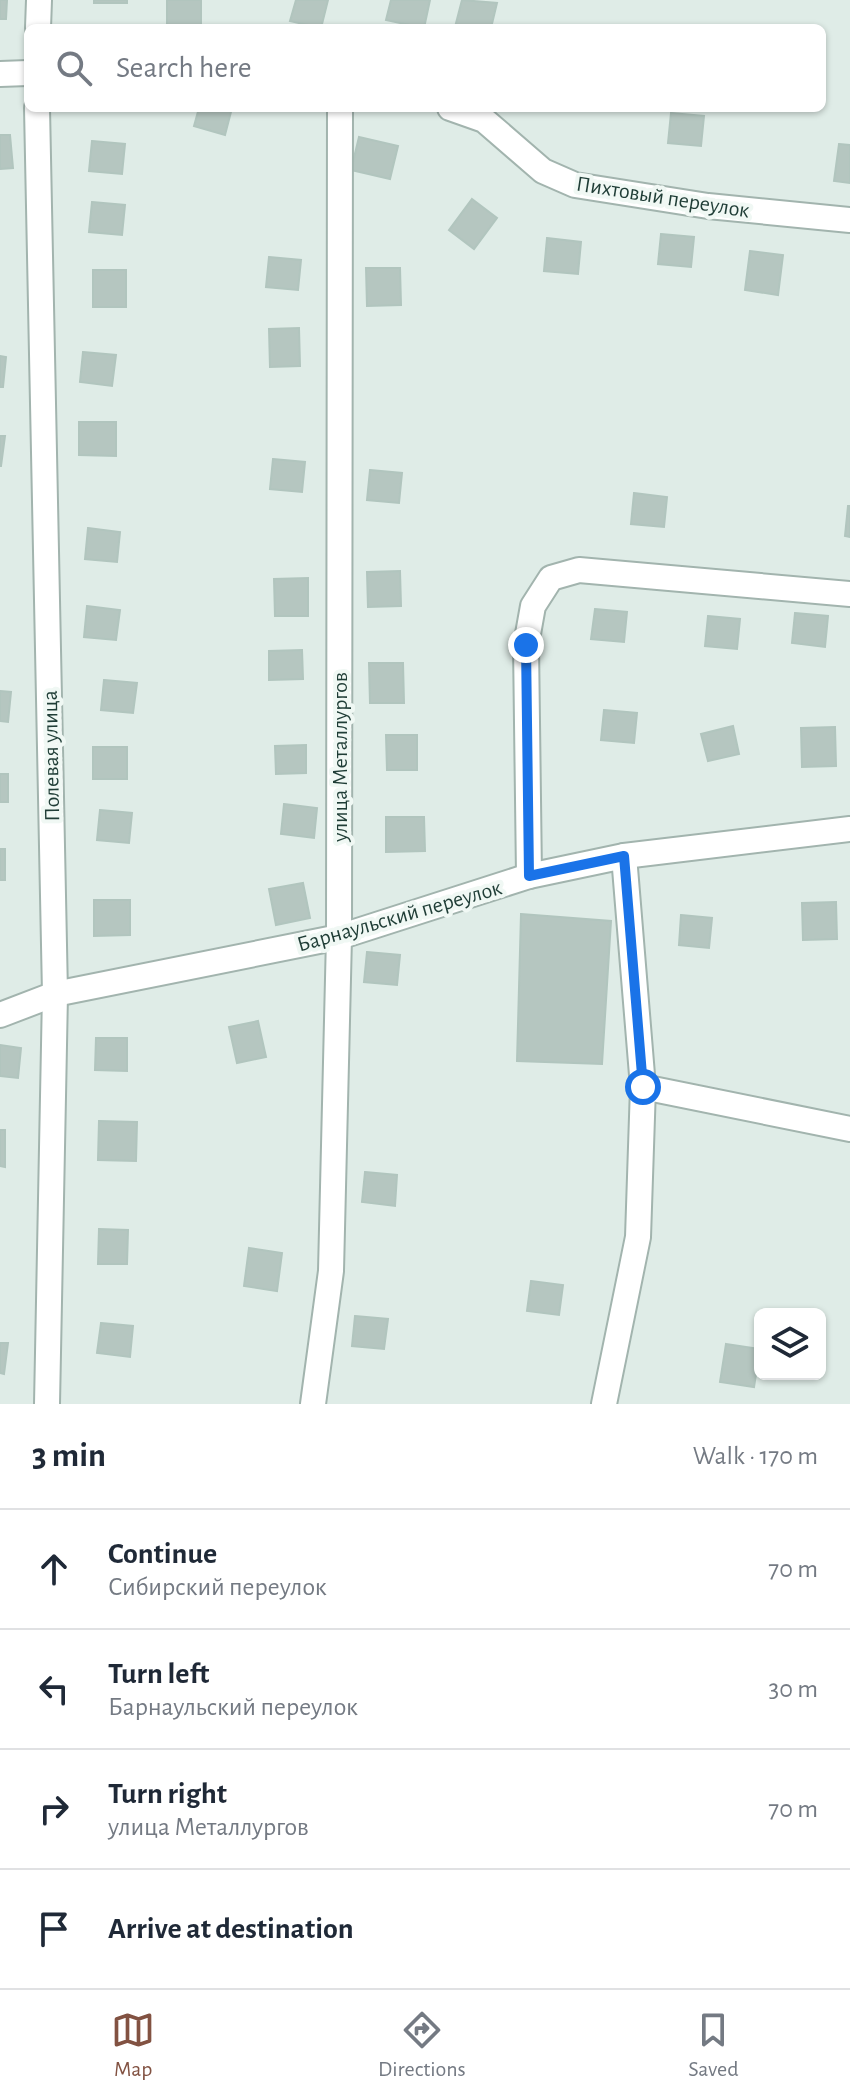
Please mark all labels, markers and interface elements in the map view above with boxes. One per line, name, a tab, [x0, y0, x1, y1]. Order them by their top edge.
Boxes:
search box	[24, 24, 826, 112]
icon: search	[52, 46, 96, 90]
text: Search here	[116, 53, 252, 83]
street label: Пихтовый переулок	[575, 172, 751, 222]
route end	[508, 627, 544, 663]
street label: улица Металлургов	[329, 672, 351, 843]
street label: Полевая улица	[39, 690, 63, 822]
street label: Барнаульский переулок	[295, 876, 504, 956]
route start	[625, 1069, 661, 1105]
map controls	[754, 1308, 826, 1380]
button: layers	[754, 1308, 826, 1380]
text: 3 min	[32, 1439, 106, 1473]
text: Walk · 170 m	[693, 1443, 818, 1469]
text: Continue	[108, 1539, 217, 1569]
icon: ahead	[32, 1547, 76, 1591]
text: 70 m	[768, 1556, 818, 1582]
text: Сибирский переулок	[108, 1574, 327, 1600]
text: Turn left	[108, 1659, 209, 1689]
icon: left	[32, 1667, 76, 1711]
text: 30 m	[768, 1676, 818, 1702]
text: Барнаульский переулок	[108, 1694, 358, 1720]
text: Turn right	[108, 1779, 227, 1809]
icon: right	[32, 1787, 76, 1831]
text: 70 m	[768, 1796, 818, 1822]
text: улица Металлургов	[108, 1814, 309, 1840]
icon: arrive	[32, 1907, 76, 1951]
text: Arrive at destination	[108, 1914, 354, 1944]
tab: Map	[111, 2008, 155, 2082]
tab: Directions	[378, 2008, 466, 2082]
tab: Saved	[688, 2008, 739, 2082]

